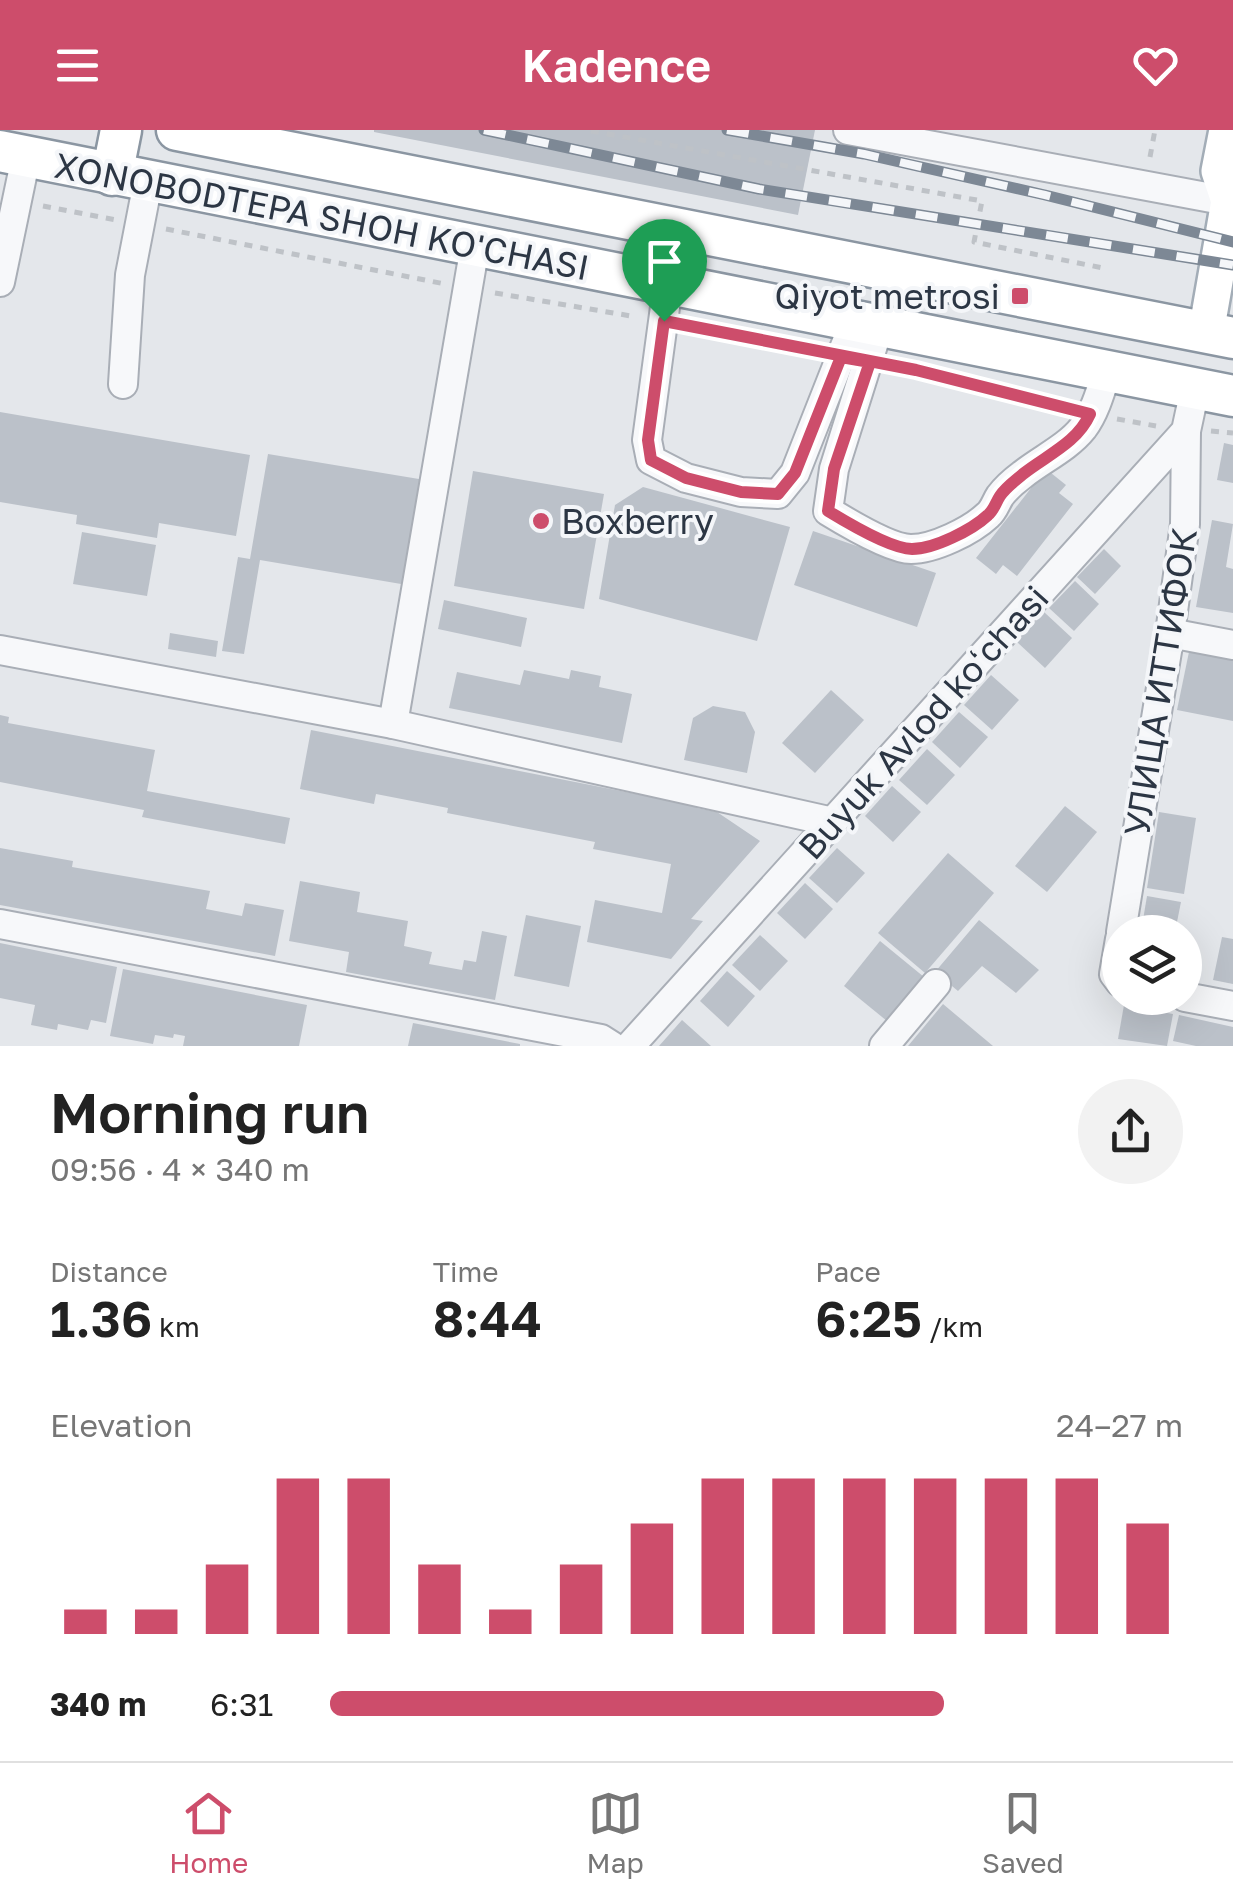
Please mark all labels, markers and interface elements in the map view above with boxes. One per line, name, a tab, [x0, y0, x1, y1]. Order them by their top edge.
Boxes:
icon: menu	[50, 38, 105, 93]
text: Kadence	[522, 38, 711, 92]
icon: heart	[1128, 38, 1183, 93]
street label: XONOBODTEPA SHOH KO'CHASI	[51, 144, 593, 288]
pin	[622, 219, 707, 322]
icon: arrive	[637, 234, 692, 289]
place label: Qiyot metrosi	[775, 275, 1000, 317]
marker: Qiyot metrosi	[1009, 285, 1031, 307]
place label: Boxberry	[561, 500, 714, 542]
marker: Boxberry	[530, 510, 552, 532]
street label: УЛИЦА ИТТИФОК	[1115, 525, 1205, 839]
street label: Buyuk Avlod koʻchasi	[789, 577, 1057, 867]
map controls	[1102, 915, 1202, 1015]
button: layers	[1102, 915, 1202, 1015]
text: Morning run	[50, 1079, 369, 1145]
button: share	[1078, 1079, 1183, 1184]
text: 09:56 · 4 × 340 m	[50, 1150, 310, 1188]
text: Distance	[50, 1255, 168, 1288]
text: Time	[433, 1255, 499, 1288]
text: Pace	[815, 1255, 881, 1288]
text: 1.36	[50, 1288, 152, 1348]
text: 8:44	[433, 1288, 542, 1348]
text: 6:25	[815, 1288, 922, 1348]
text: km	[152, 1310, 200, 1343]
text: /km	[922, 1310, 983, 1343]
text: Elevation	[50, 1406, 192, 1444]
text: 24–27 m	[1056, 1406, 1183, 1444]
text: 340 m	[50, 1685, 146, 1723]
text: 6:31	[210, 1685, 273, 1723]
tab: Home	[169, 1786, 248, 1879]
tab: Map	[587, 1786, 644, 1879]
tab: Saved	[982, 1786, 1064, 1879]

